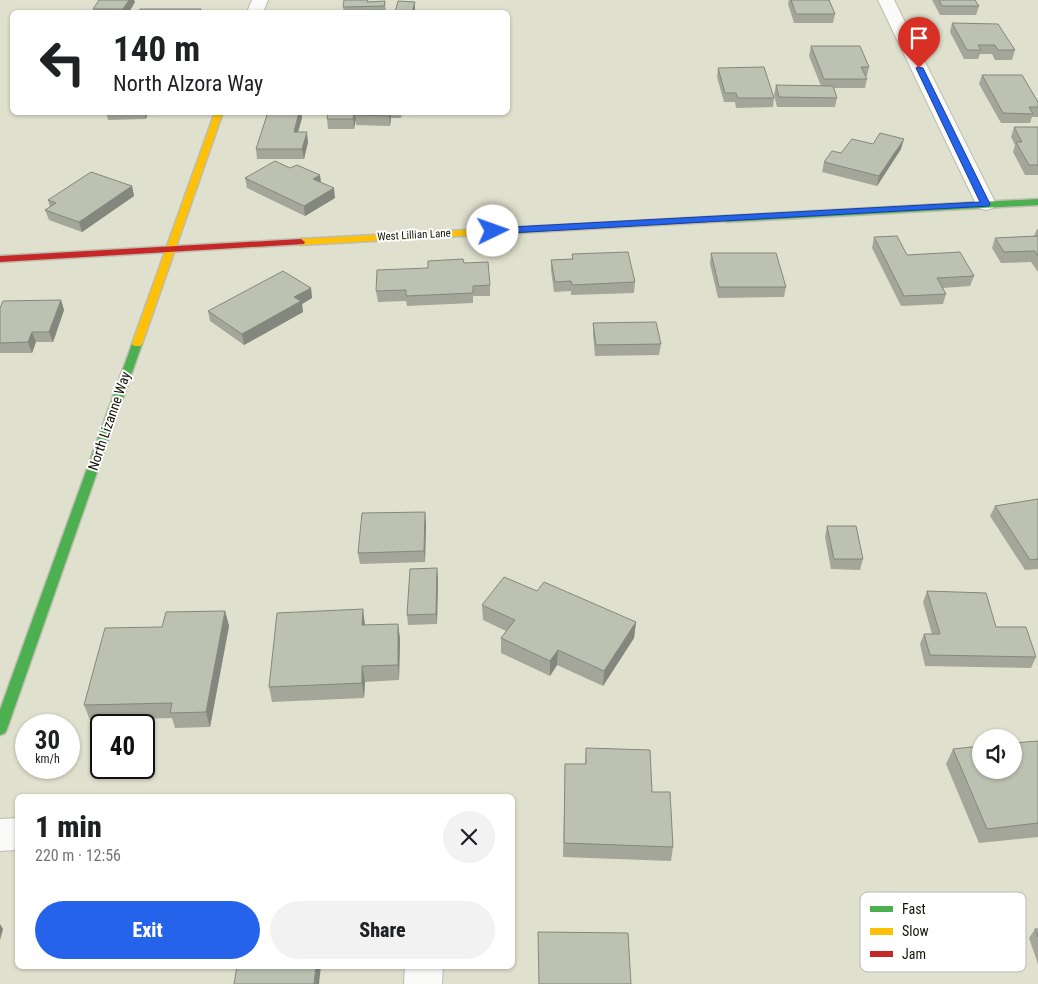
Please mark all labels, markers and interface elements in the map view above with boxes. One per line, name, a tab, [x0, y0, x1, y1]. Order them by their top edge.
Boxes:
pin	[898, 17, 940, 68]
icon: arrive	[905, 24, 933, 52]
text: 140 m	[113, 29, 200, 70]
icon: left	[30, 30, 95, 95]
text: North Alzora Way	[113, 71, 263, 96]
position arrow	[466, 204, 518, 256]
street label: West Lillian Lane	[377, 227, 451, 243]
street label: North Lizanne Way	[85, 369, 133, 472]
speed limit sign: 40	[90, 714, 155, 779]
text: 30	[35, 726, 60, 755]
map controls	[972, 729, 1022, 779]
button: sound	[972, 729, 1022, 779]
text: km/h	[35, 752, 60, 766]
text: 1 min	[35, 809, 102, 844]
button: close	[443, 811, 495, 863]
text: 220 m · 12:56	[35, 846, 121, 865]
legend	[860, 892, 1026, 972]
button: Exit	[35, 901, 260, 959]
button: Share	[270, 901, 495, 959]
text: Fast	[902, 901, 926, 917]
text: Slow	[902, 923, 929, 939]
text: Jam	[902, 946, 926, 962]

